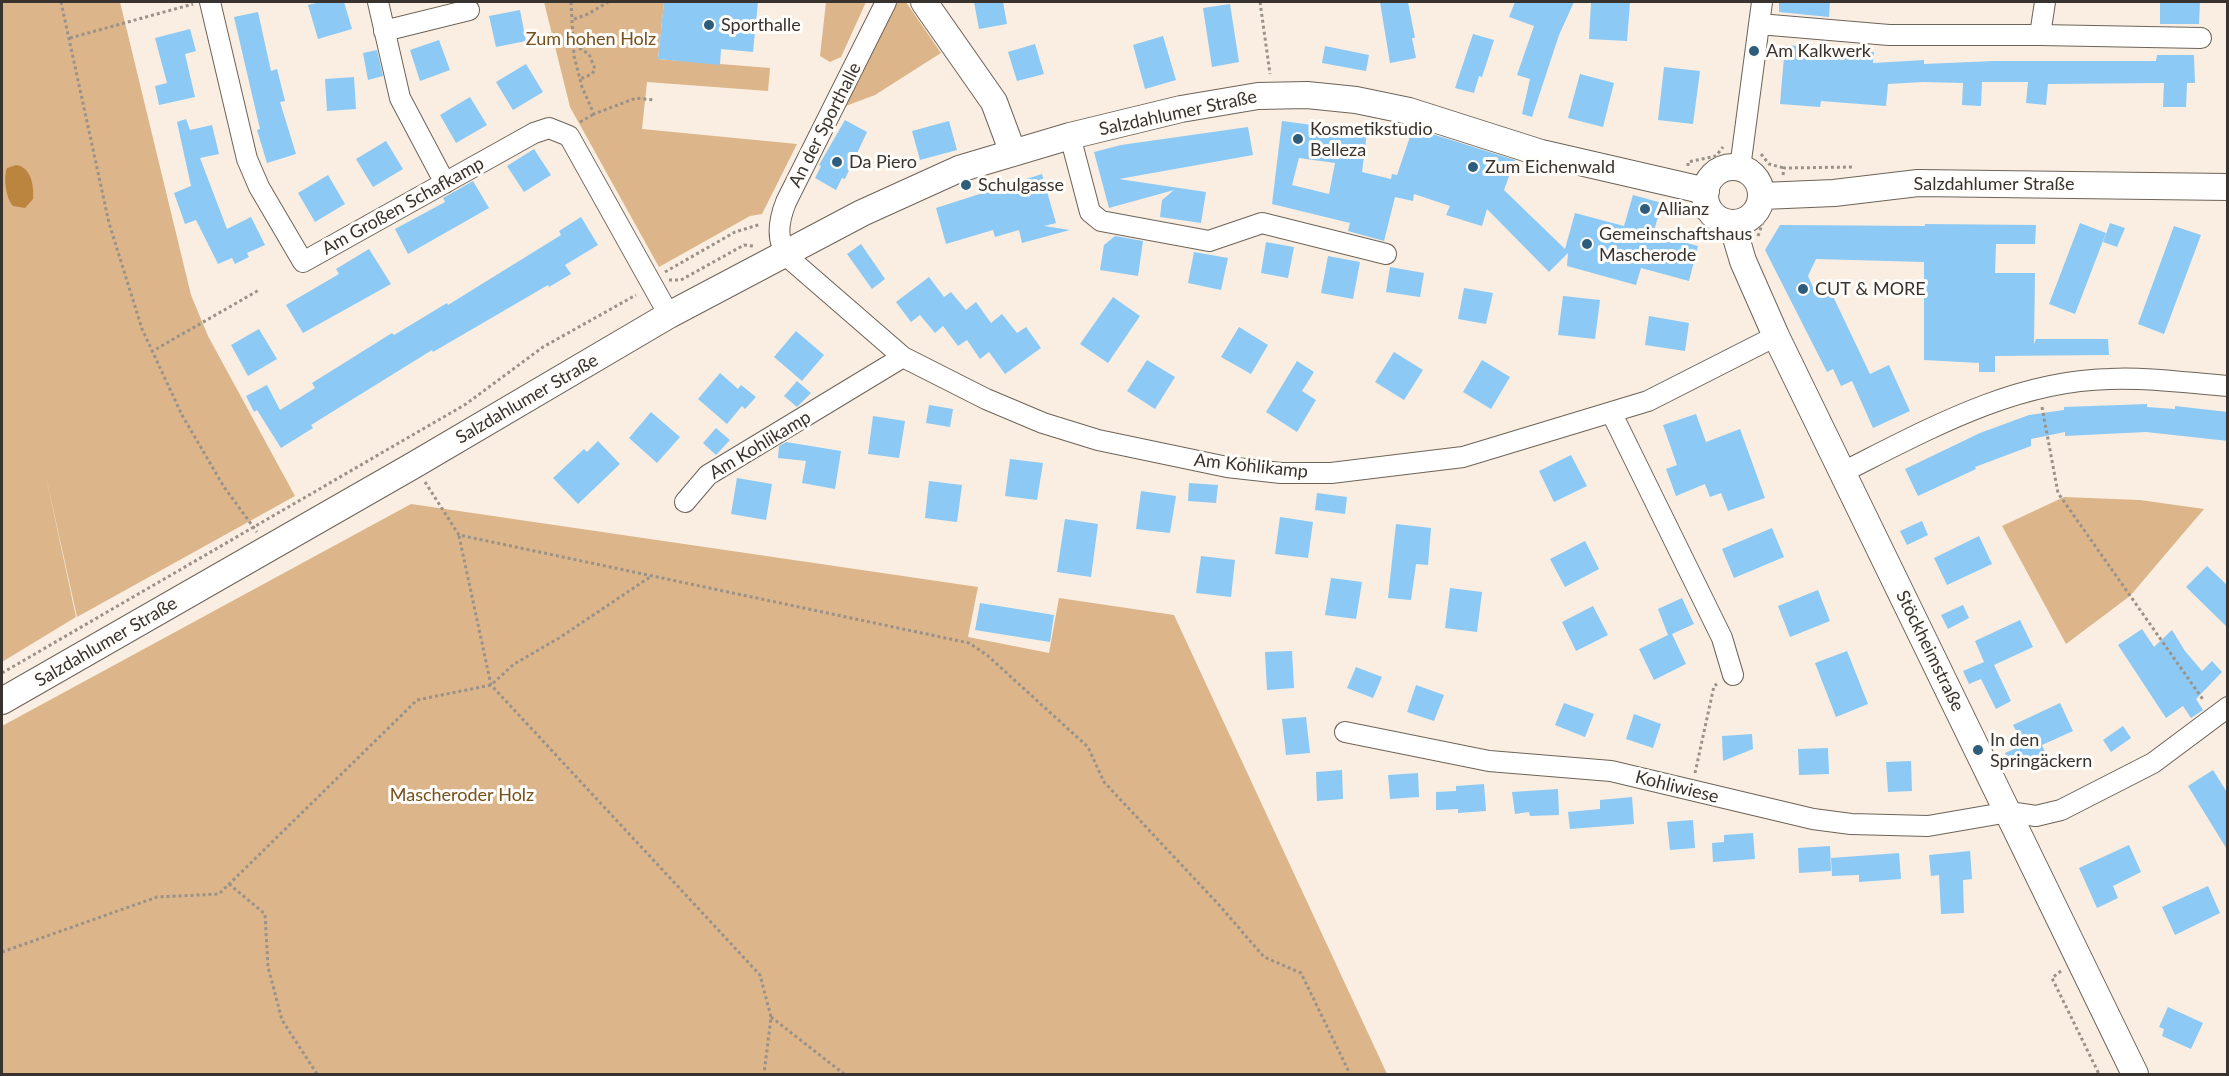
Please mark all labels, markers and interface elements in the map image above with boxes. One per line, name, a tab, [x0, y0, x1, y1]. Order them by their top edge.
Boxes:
place label: Sporthalle	[721, 14, 801, 36]
marker: Sporthalle	[702, 18, 716, 32]
park label: Zum hohen Holz	[526, 28, 656, 50]
place label: Am Kalkwerk	[1766, 40, 1871, 62]
marker: Am Kalkwerk	[1747, 44, 1761, 58]
street label: An der Sporthalle	[784, 59, 866, 191]
street label: Salzdahlumer Straße	[1097, 86, 1259, 140]
place label: Kosmetikstudio Belleza	[1310, 118, 1433, 160]
marker: Kosmetikstudio Belleza	[1291, 132, 1305, 146]
place label: Da Piero	[849, 151, 917, 173]
street label: Am Großen Schafkamp	[318, 152, 488, 260]
marker: Da Piero	[830, 155, 844, 169]
place label: Zum Eichenwald	[1485, 156, 1615, 178]
marker: Zum Eichenwald	[1466, 160, 1480, 174]
street label: Salzdahlumer Straße	[1914, 173, 2074, 195]
place label: Schulgasse	[978, 174, 1064, 196]
marker: Schulgasse	[959, 178, 973, 192]
place label: Allianz	[1657, 198, 1709, 220]
marker: Allianz	[1638, 202, 1652, 216]
place label: Gemeinschaftshaus Mascherode	[1599, 223, 1752, 266]
marker: Gemeinschaftshaus Mascherode	[1580, 237, 1594, 251]
place label: CUT & MORE	[1815, 278, 1926, 300]
marker: CUT & MORE	[1796, 282, 1810, 296]
street label: Salzdahlumer Straße	[452, 349, 602, 449]
street label: Am Kohlikamp	[705, 406, 815, 484]
street label: Am Kohlikamp	[1193, 449, 1309, 483]
street label: Stöckheimstraße	[1891, 587, 1969, 715]
street label: Salzdahlumer Straße	[31, 592, 181, 692]
place label: In den Springäckern	[1990, 729, 2092, 771]
marker: In den Springäckern	[1971, 743, 1985, 757]
street label: Kohliwiese	[1633, 766, 1721, 808]
park label: Mascheroder Holz	[390, 784, 534, 806]

